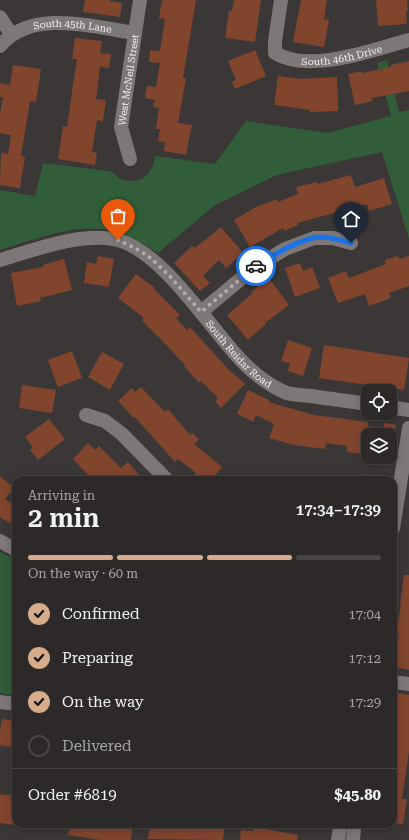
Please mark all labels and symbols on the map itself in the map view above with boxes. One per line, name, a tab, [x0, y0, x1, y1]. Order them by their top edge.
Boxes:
street label: South 45th Lane	[32, 18, 113, 35]
street label: West McNeil Street	[116, 33, 141, 126]
street label: South 46th Drive	[301, 43, 384, 67]
pin	[101, 199, 135, 240]
pin	[334, 202, 368, 243]
courier	[236, 246, 276, 286]
street label: South Reidar Road	[204, 318, 274, 390]

